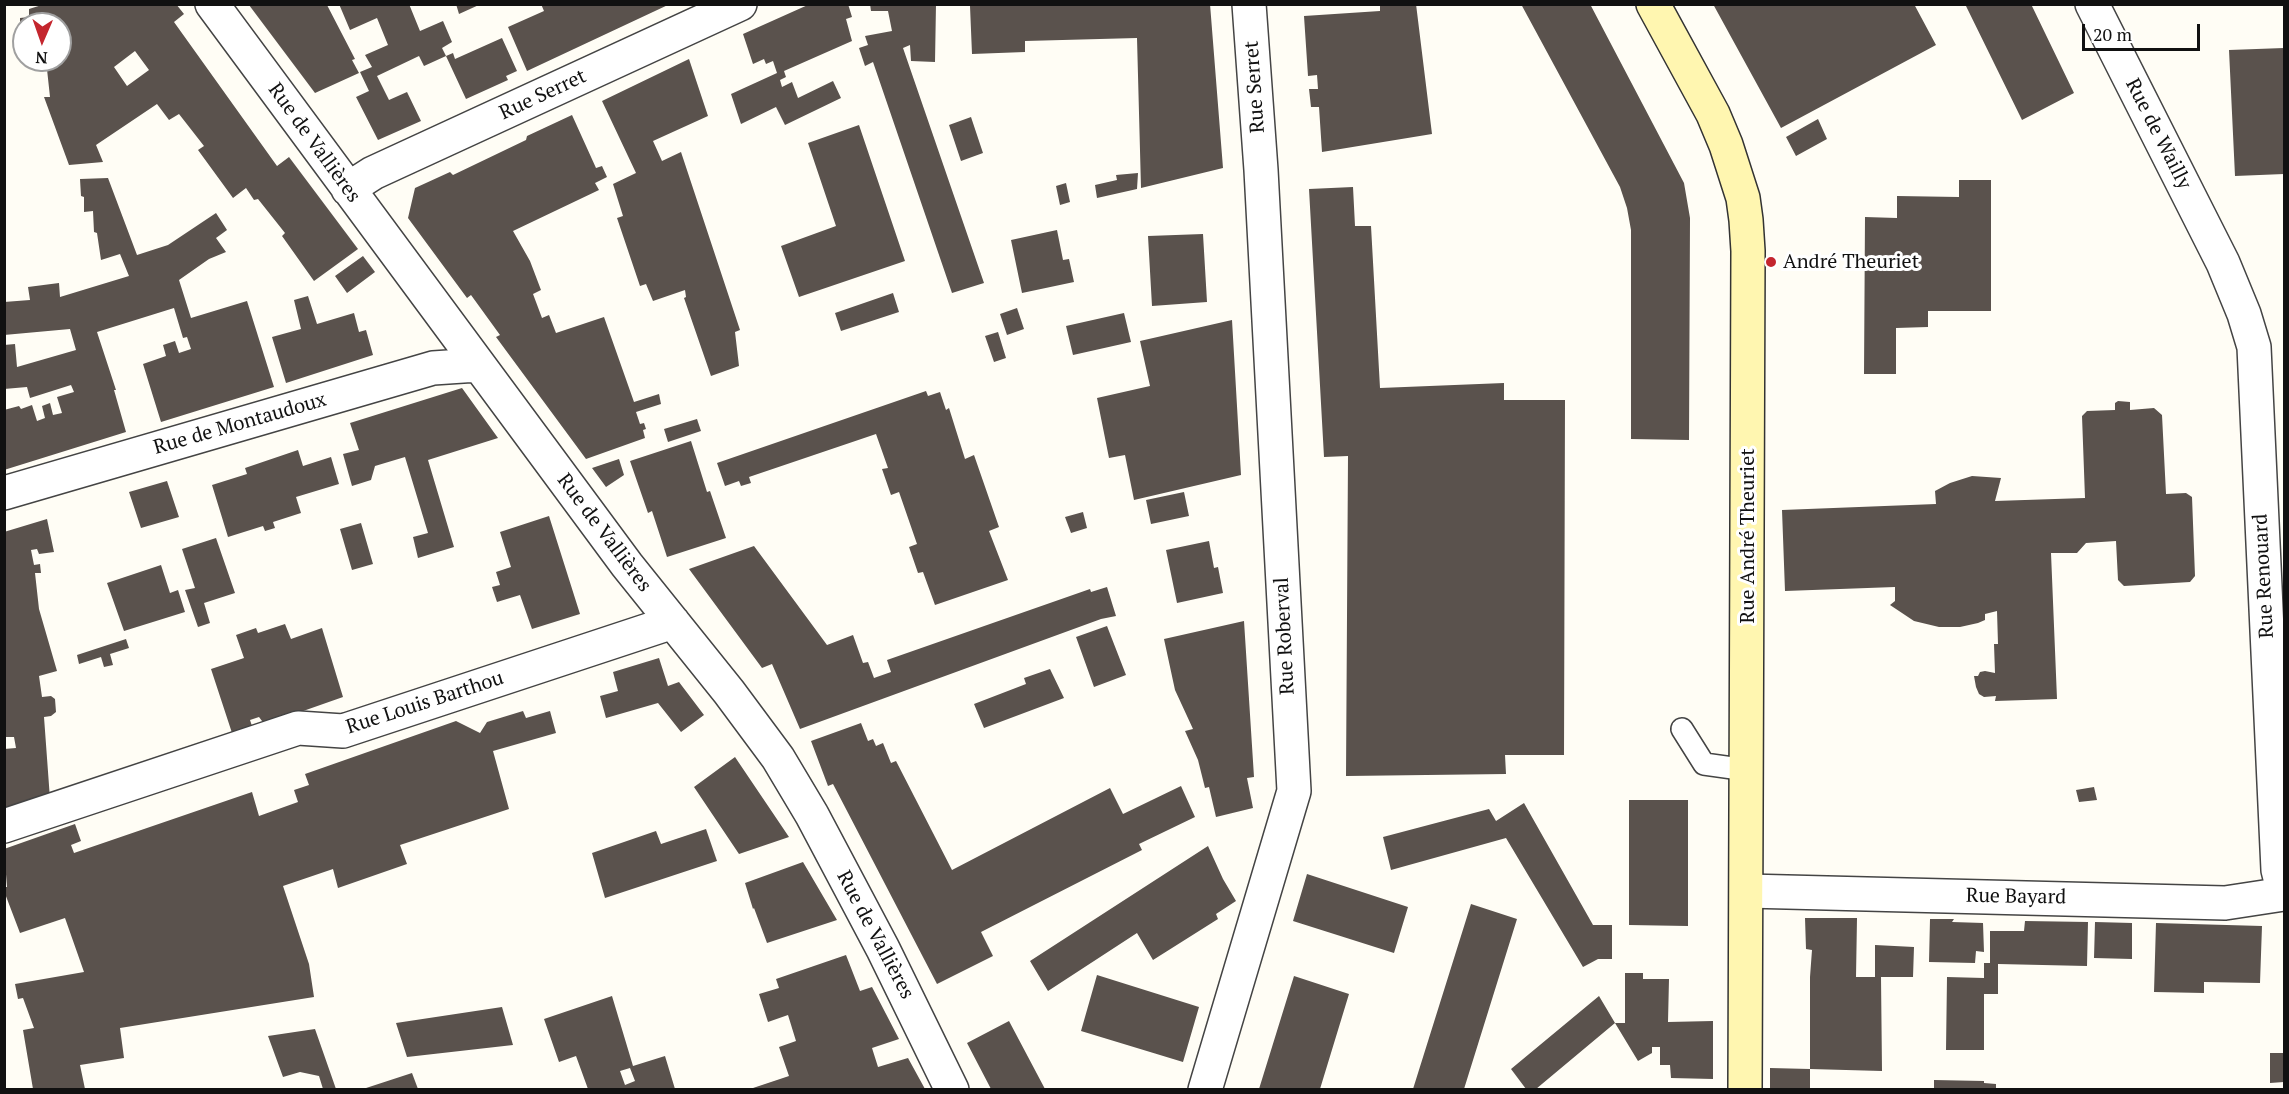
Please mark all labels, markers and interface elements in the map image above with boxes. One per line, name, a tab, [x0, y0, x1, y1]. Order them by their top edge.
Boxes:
north arrow	[12, 12, 72, 72]
scale bar	[2085, 12, 2204, 50]
text: 20 m	[2093, 22, 2132, 46]
street label: Rue Serret	[1240, 40, 1270, 134]
text: N	[35, 47, 48, 69]
street label: Rue Serret	[496, 65, 590, 125]
street label: Rue de Wailly	[2120, 75, 2196, 193]
street label: Rue de Vallières	[263, 79, 365, 207]
place label: André Theuriet	[1783, 250, 1919, 274]
marker: André Theuriet	[1764, 255, 1778, 269]
street label: Rue de Montaudoux	[151, 388, 329, 460]
street label: Rue André Theuriet	[1736, 448, 1760, 624]
street label: Rue de Vallières	[552, 469, 656, 597]
street label: Rue Renouard	[2249, 513, 2279, 639]
street label: Rue Roberval	[1270, 577, 1300, 695]
street label: Rue Louis Barthou	[343, 666, 507, 740]
street label: Rue de Vallières	[831, 867, 919, 1003]
street label: Rue Bayard	[1966, 884, 2066, 910]

